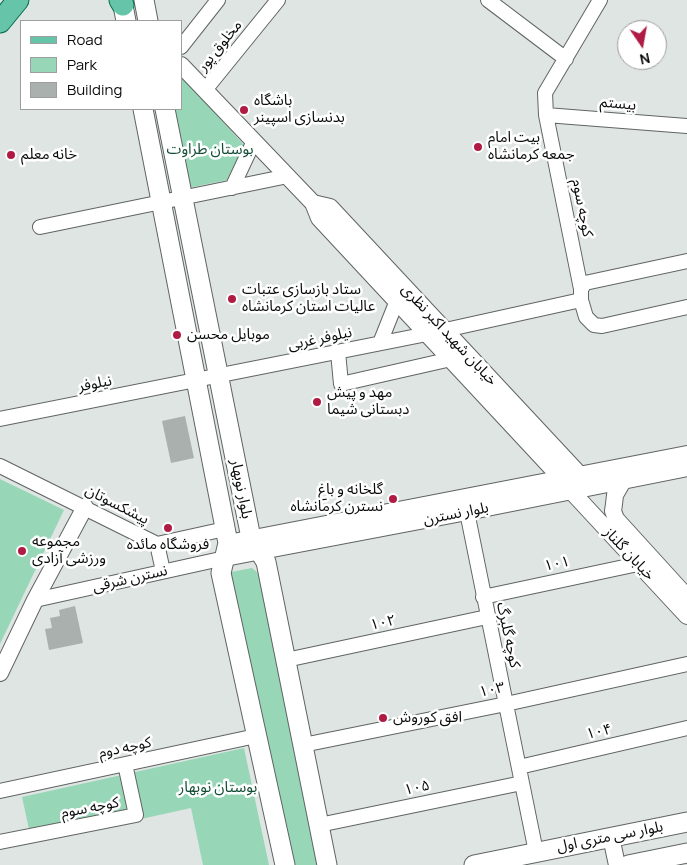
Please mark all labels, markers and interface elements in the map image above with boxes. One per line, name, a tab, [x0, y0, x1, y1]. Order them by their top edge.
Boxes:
street label: مخلوق پور	[194, 17, 246, 75]
legend	[20, 20, 182, 110]
north arrow	[617, 20, 667, 70]
text: Road	[67, 29, 103, 50]
text: N	[638, 49, 652, 70]
text: Park	[67, 54, 97, 75]
text: Building	[67, 79, 122, 100]
place label: باشگاه بدنسازی اسپینر	[254, 92, 345, 127]
street label: بیستم	[599, 93, 637, 115]
marker: باشگاه بدنسازی اسپینر	[238, 104, 250, 116]
place label: بیت امام جمعه کرمانشاه	[488, 129, 575, 164]
park label: بوستان طراوت	[167, 141, 253, 159]
marker: بیت امام جمعه کرمانشاه	[472, 141, 484, 153]
place label: خانه معلم	[21, 146, 77, 164]
marker: خانه معلم	[5, 149, 17, 161]
street label: کوچه سوم	[568, 178, 596, 238]
street label: خیابان شهید اکبر نظری	[397, 280, 501, 390]
place label: ستاد بازسازی عتبات عالیات استان کرمانشاه	[242, 281, 375, 316]
marker: ستاد بازسازی عتبات عالیات استان کرمانشاه	[226, 293, 238, 305]
street label: نیلوفر غربی	[286, 323, 354, 355]
place label: موبایل محسن	[187, 326, 270, 344]
marker: موبایل محسن	[171, 329, 183, 341]
street label: نیلوفر	[77, 372, 113, 396]
place label: مهد و پیش دبستانی شیما	[327, 384, 409, 419]
marker: مهد و پیش دبستانی شیما	[311, 396, 323, 408]
street label: بلوار نوبهار	[226, 458, 256, 520]
street label: پیشکسوتان	[82, 481, 152, 529]
place label: گلخانه و باغ نسترن کرمانشاه	[290, 481, 383, 516]
marker: گلخانه و باغ نسترن کرمانشاه	[387, 493, 399, 505]
street label: بلوار نسترن	[422, 499, 490, 529]
marker: فروشگاه مائده	[162, 522, 174, 534]
street label: خیابان گلناز	[600, 524, 658, 584]
place label: مجموعه ورزشی آزادی	[32, 533, 106, 568]
place label: فروشگاه مائده	[127, 536, 209, 554]
marker: مجموعه ورزشی آزادی	[16, 545, 28, 557]
street label: ۱۰۱	[543, 553, 571, 575]
street label: نسترن شرقی	[91, 562, 169, 596]
street label: کوچه گلبرگ	[492, 601, 524, 669]
street label: ۱۰۲	[369, 612, 397, 634]
street label: ۱۰۳	[478, 679, 506, 701]
place label: افق کوروش	[393, 709, 462, 727]
marker: افق کوروش	[377, 712, 389, 724]
street label: ۱۰۴	[584, 720, 614, 744]
street label: کوچه دوم	[97, 734, 153, 762]
street label: ۱۰۵	[403, 777, 431, 799]
park label: بوستان نوبهار	[179, 779, 257, 797]
street label: کوچه سوم	[60, 794, 120, 822]
street label: بلوار سی متری اول	[555, 818, 665, 856]

